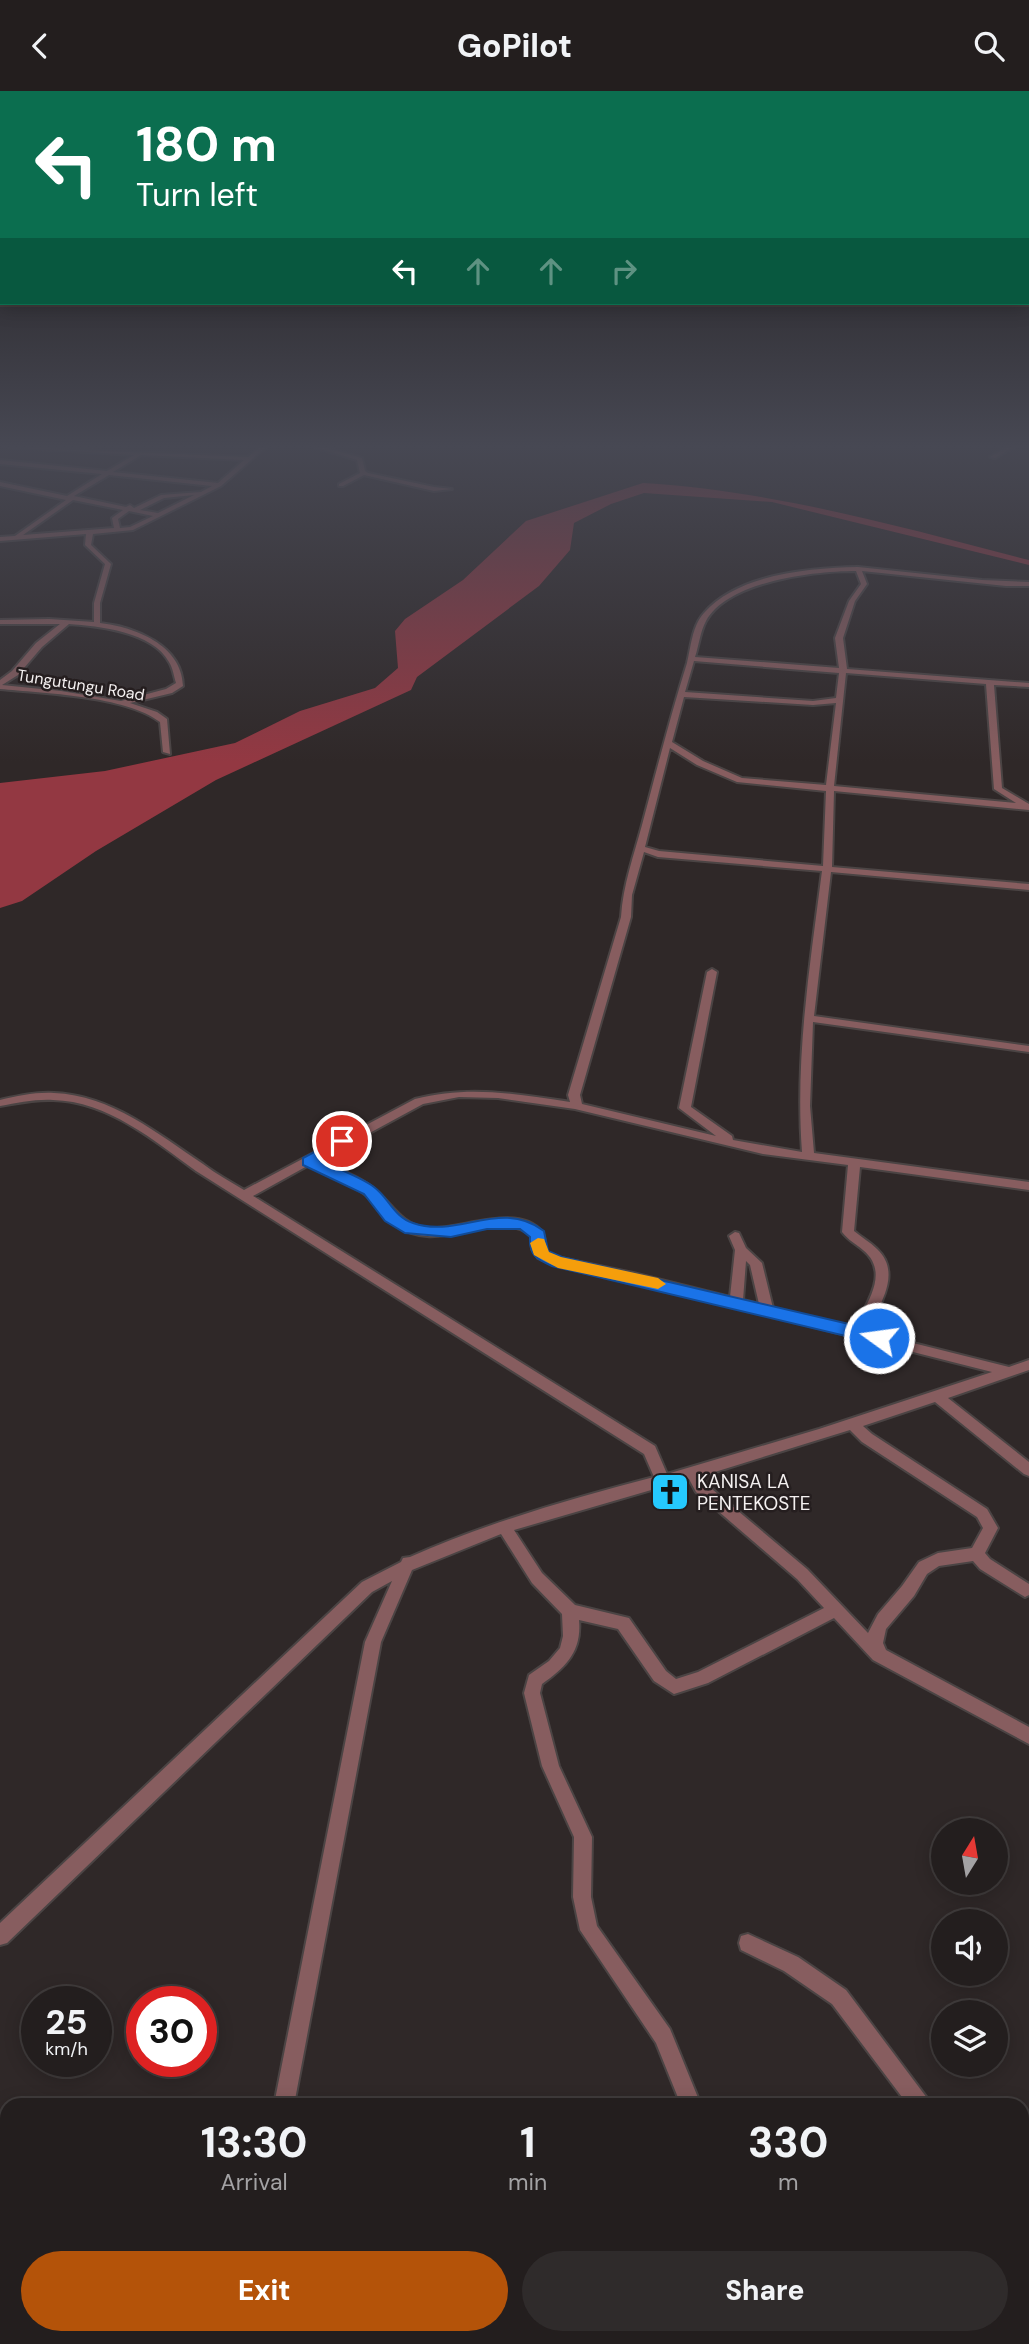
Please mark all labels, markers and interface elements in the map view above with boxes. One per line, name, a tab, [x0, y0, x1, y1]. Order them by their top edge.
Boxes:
text: GoPilot	[457, 25, 572, 67]
icon: back	[21, 27, 59, 65]
icon: search	[970, 27, 1008, 65]
text: 180 m	[136, 112, 277, 176]
icon: left	[21, 119, 112, 210]
text: Turn left	[136, 174, 258, 216]
icon: left	[386, 252, 424, 290]
icon: ahead	[459, 252, 497, 290]
icon: ahead	[532, 252, 570, 290]
icon: right	[605, 252, 643, 290]
street label: Tungutungu Road	[16, 665, 146, 705]
pin	[312, 1111, 372, 1171]
icon: arrive	[323, 1122, 361, 1160]
position arrow	[842, 1301, 916, 1375]
place label: KANISA LA PENTEKOSTE	[697, 1469, 810, 1516]
church icon: KANISA LA PENTEKOSTE	[649, 1471, 691, 1513]
north arrow	[931, 1818, 1008, 1895]
map controls	[931, 1818, 1008, 2077]
button: sound	[931, 1909, 1008, 1986]
speed limit sign: 30	[126, 1986, 217, 2077]
text: 25	[46, 1999, 87, 2045]
button: layers	[931, 2000, 1008, 2077]
text: km/h	[45, 2037, 88, 2061]
text: 13:30	[201, 2115, 307, 2170]
text: 1	[520, 2115, 535, 2170]
text: 330	[748, 2115, 828, 2170]
text: Arrival	[221, 2167, 288, 2197]
text: min	[508, 2167, 547, 2197]
text: m	[778, 2167, 798, 2197]
button: Exit	[21, 2251, 508, 2331]
button: Share	[522, 2251, 1008, 2331]

